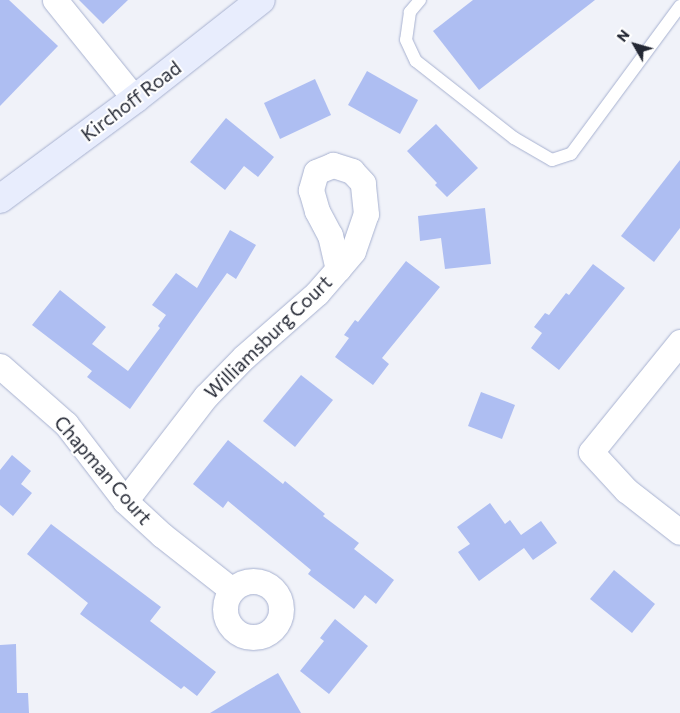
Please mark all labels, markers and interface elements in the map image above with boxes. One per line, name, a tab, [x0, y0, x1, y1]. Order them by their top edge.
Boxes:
north arrow	[610, 20, 660, 70]
text: N	[613, 26, 633, 45]
street label: Kirchoff Road	[77, 56, 185, 146]
street label: Williamsburg Court	[200, 271, 336, 403]
street label: Chapman Court	[50, 411, 156, 529]

